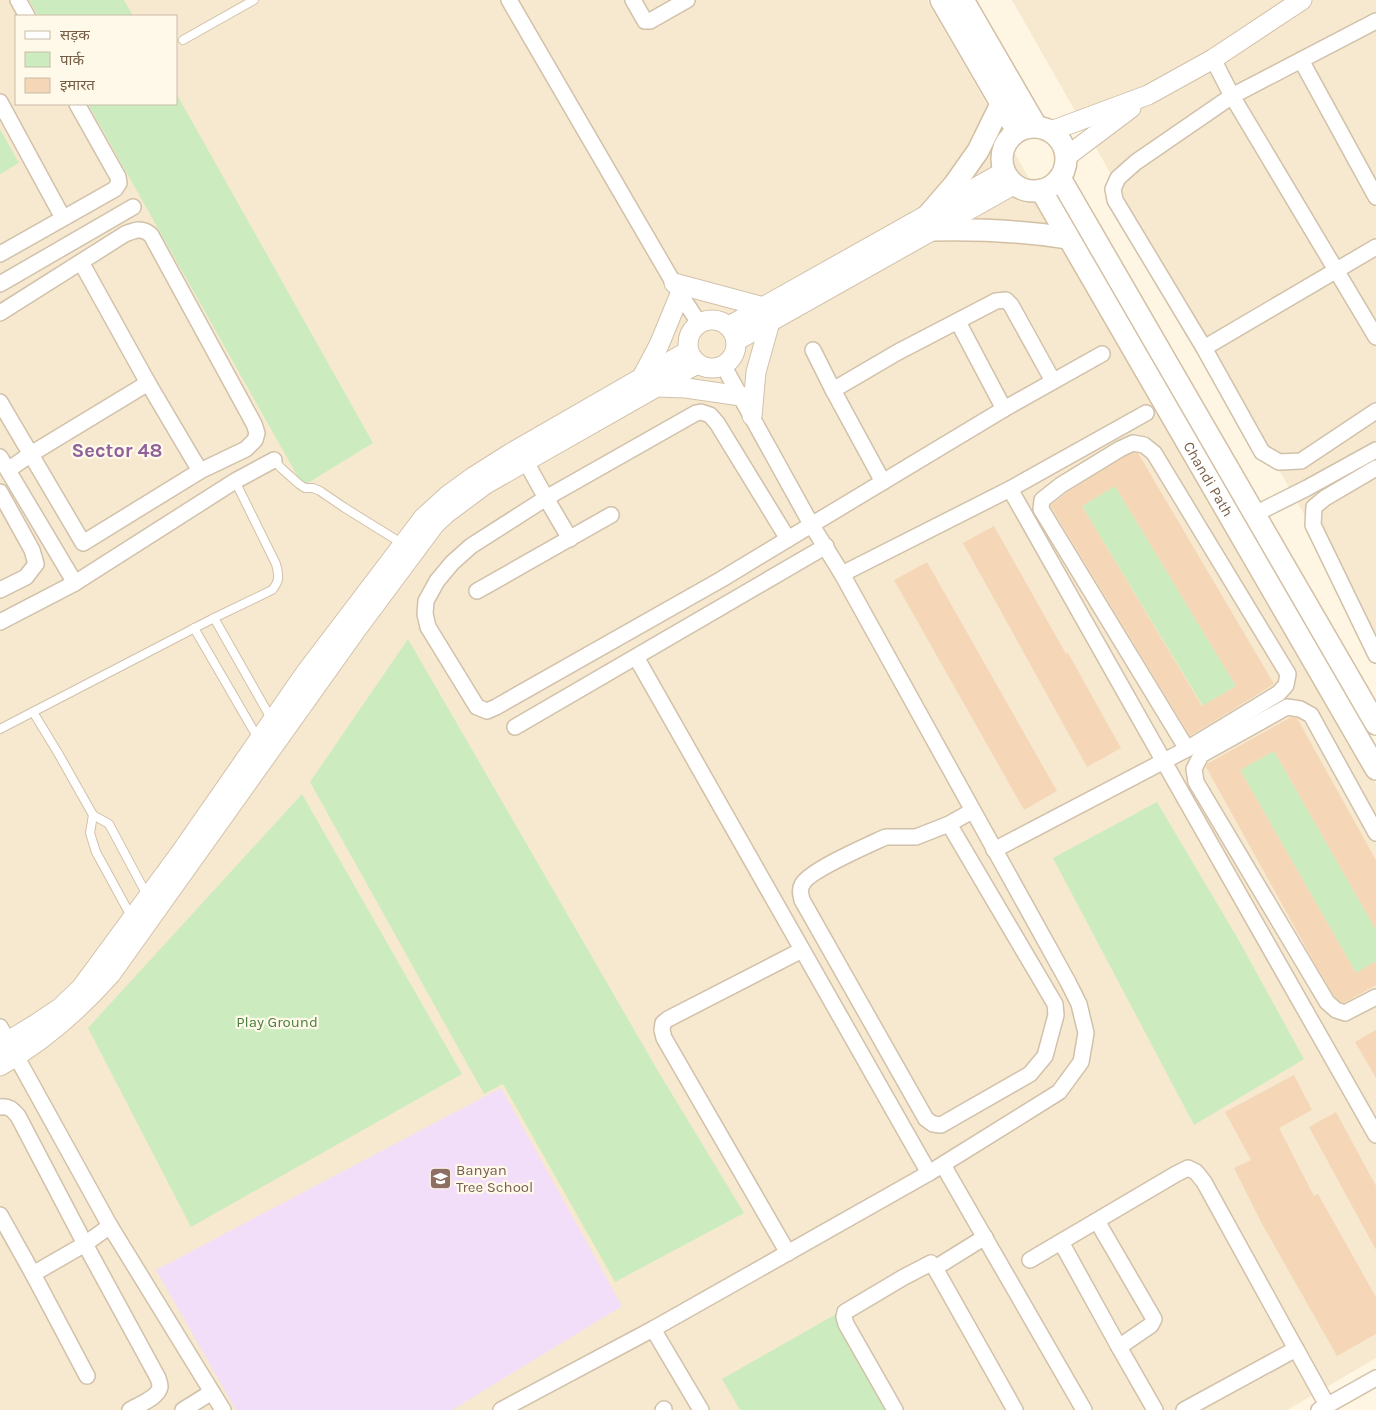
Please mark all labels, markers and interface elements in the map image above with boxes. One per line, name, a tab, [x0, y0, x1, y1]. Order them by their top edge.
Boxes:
legend	[15, 15, 178, 105]
text: सड़क	[60, 26, 90, 44]
text: पार्क	[60, 51, 84, 69]
text: इमारत	[60, 76, 95, 94]
street label: Chandi Path	[1179, 438, 1237, 520]
district label: Sector 48	[72, 439, 162, 462]
park label: Play Ground	[236, 1013, 318, 1031]
place label: Banyan Tree School	[456, 1161, 533, 1196]
school or university icon: Banyan Tree School	[428, 1167, 452, 1191]

